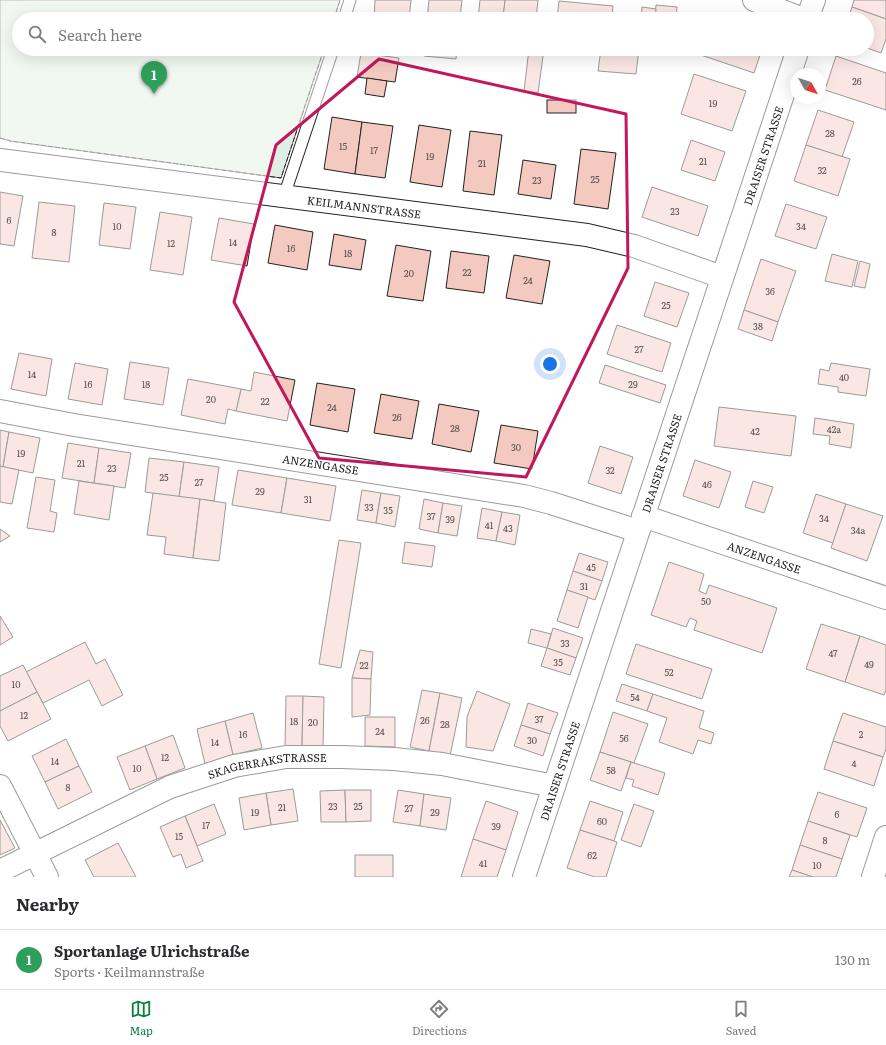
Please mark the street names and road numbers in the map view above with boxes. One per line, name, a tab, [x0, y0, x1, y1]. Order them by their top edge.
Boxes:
street label: DRAISER STRASSE	[739, 104, 787, 207]
street label: KEILMANNSTRASSE	[306, 191, 422, 222]
street label: DRAISER STRASSE	[637, 411, 685, 515]
street label: ANZENGASSE	[281, 450, 360, 478]
street label: ANZENGASSE	[725, 537, 803, 577]
street label: DRAISER STRASSE	[535, 719, 583, 822]
street label: SKAGERRAKSTRASSE	[205, 749, 327, 782]

